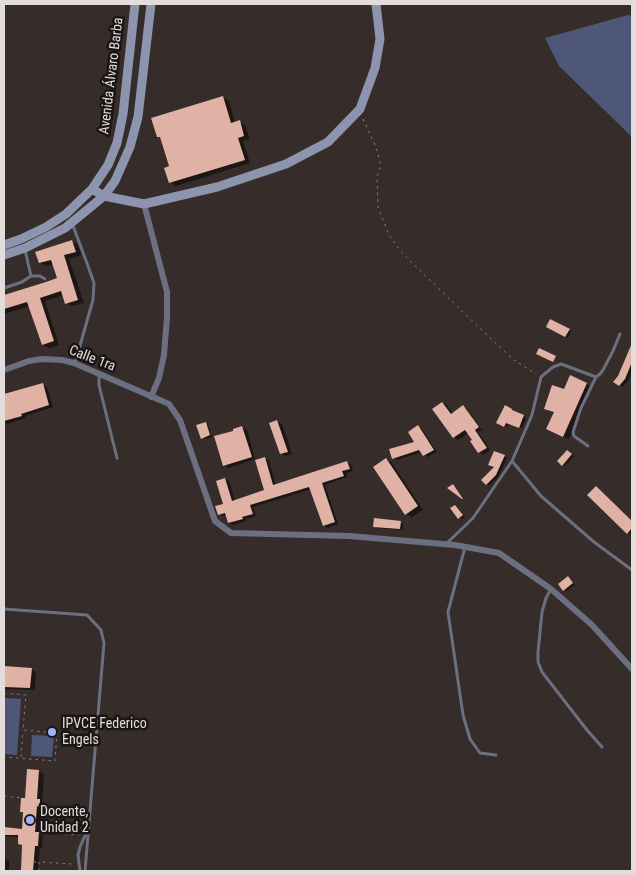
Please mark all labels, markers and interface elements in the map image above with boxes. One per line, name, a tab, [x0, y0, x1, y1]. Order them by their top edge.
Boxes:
street label: Avenida Álvaro Barba	[97, 17, 127, 135]
street label: Calle 1ra	[66, 342, 118, 376]
place label: IPVCE Federico Engels	[62, 716, 147, 749]
marker: IPVCE Federico Engels	[46, 726, 58, 738]
place label: Docente, Unidad 2	[40, 804, 89, 836]
marker: Docente, Unidad 2	[24, 814, 36, 826]

